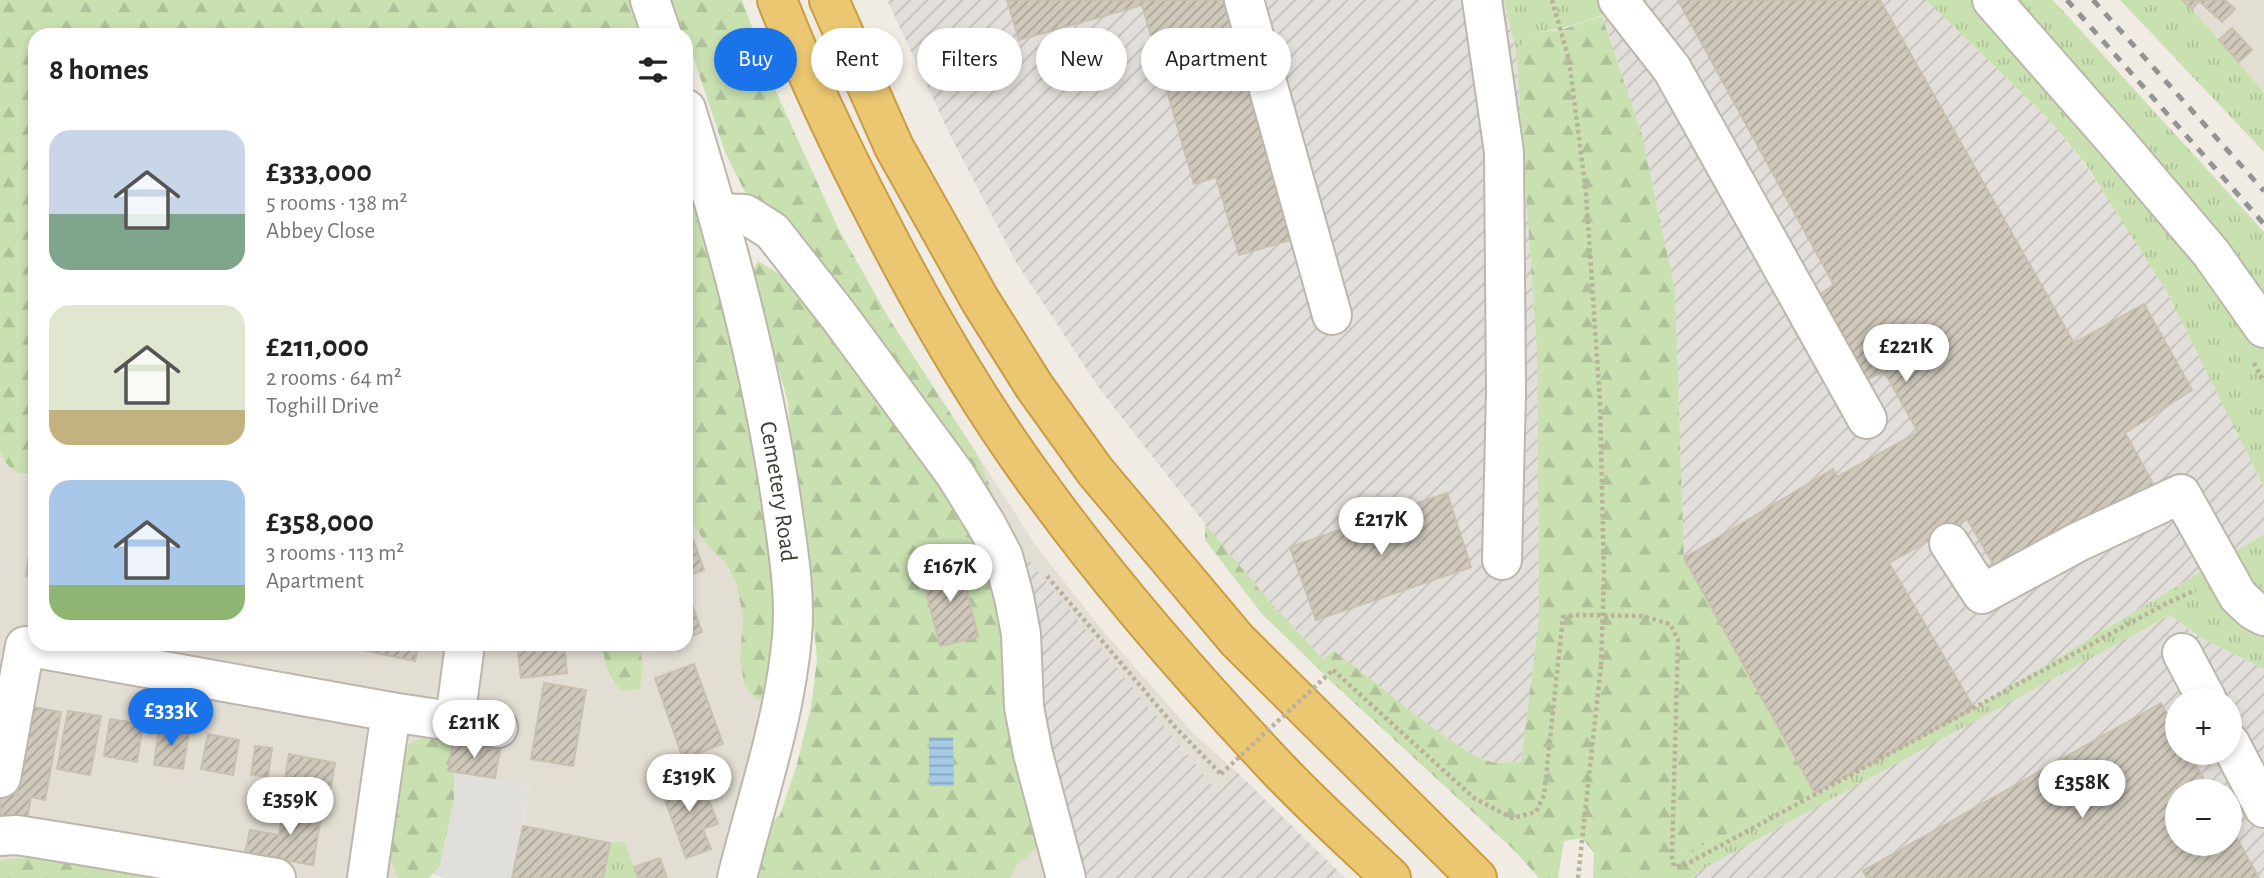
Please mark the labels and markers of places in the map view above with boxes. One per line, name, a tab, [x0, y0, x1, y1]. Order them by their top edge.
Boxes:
pin: £221K	[1857, 324, 1955, 384]
pin: £217K	[1332, 498, 1430, 557]
pin: £167K	[901, 544, 999, 604]
pin: £333K	[122, 688, 220, 748]
pin: £211K	[425, 700, 523, 760]
pin: £319K	[640, 754, 738, 814]
pin: £358K	[2033, 760, 2131, 820]
pin: £359K	[241, 778, 339, 837]

